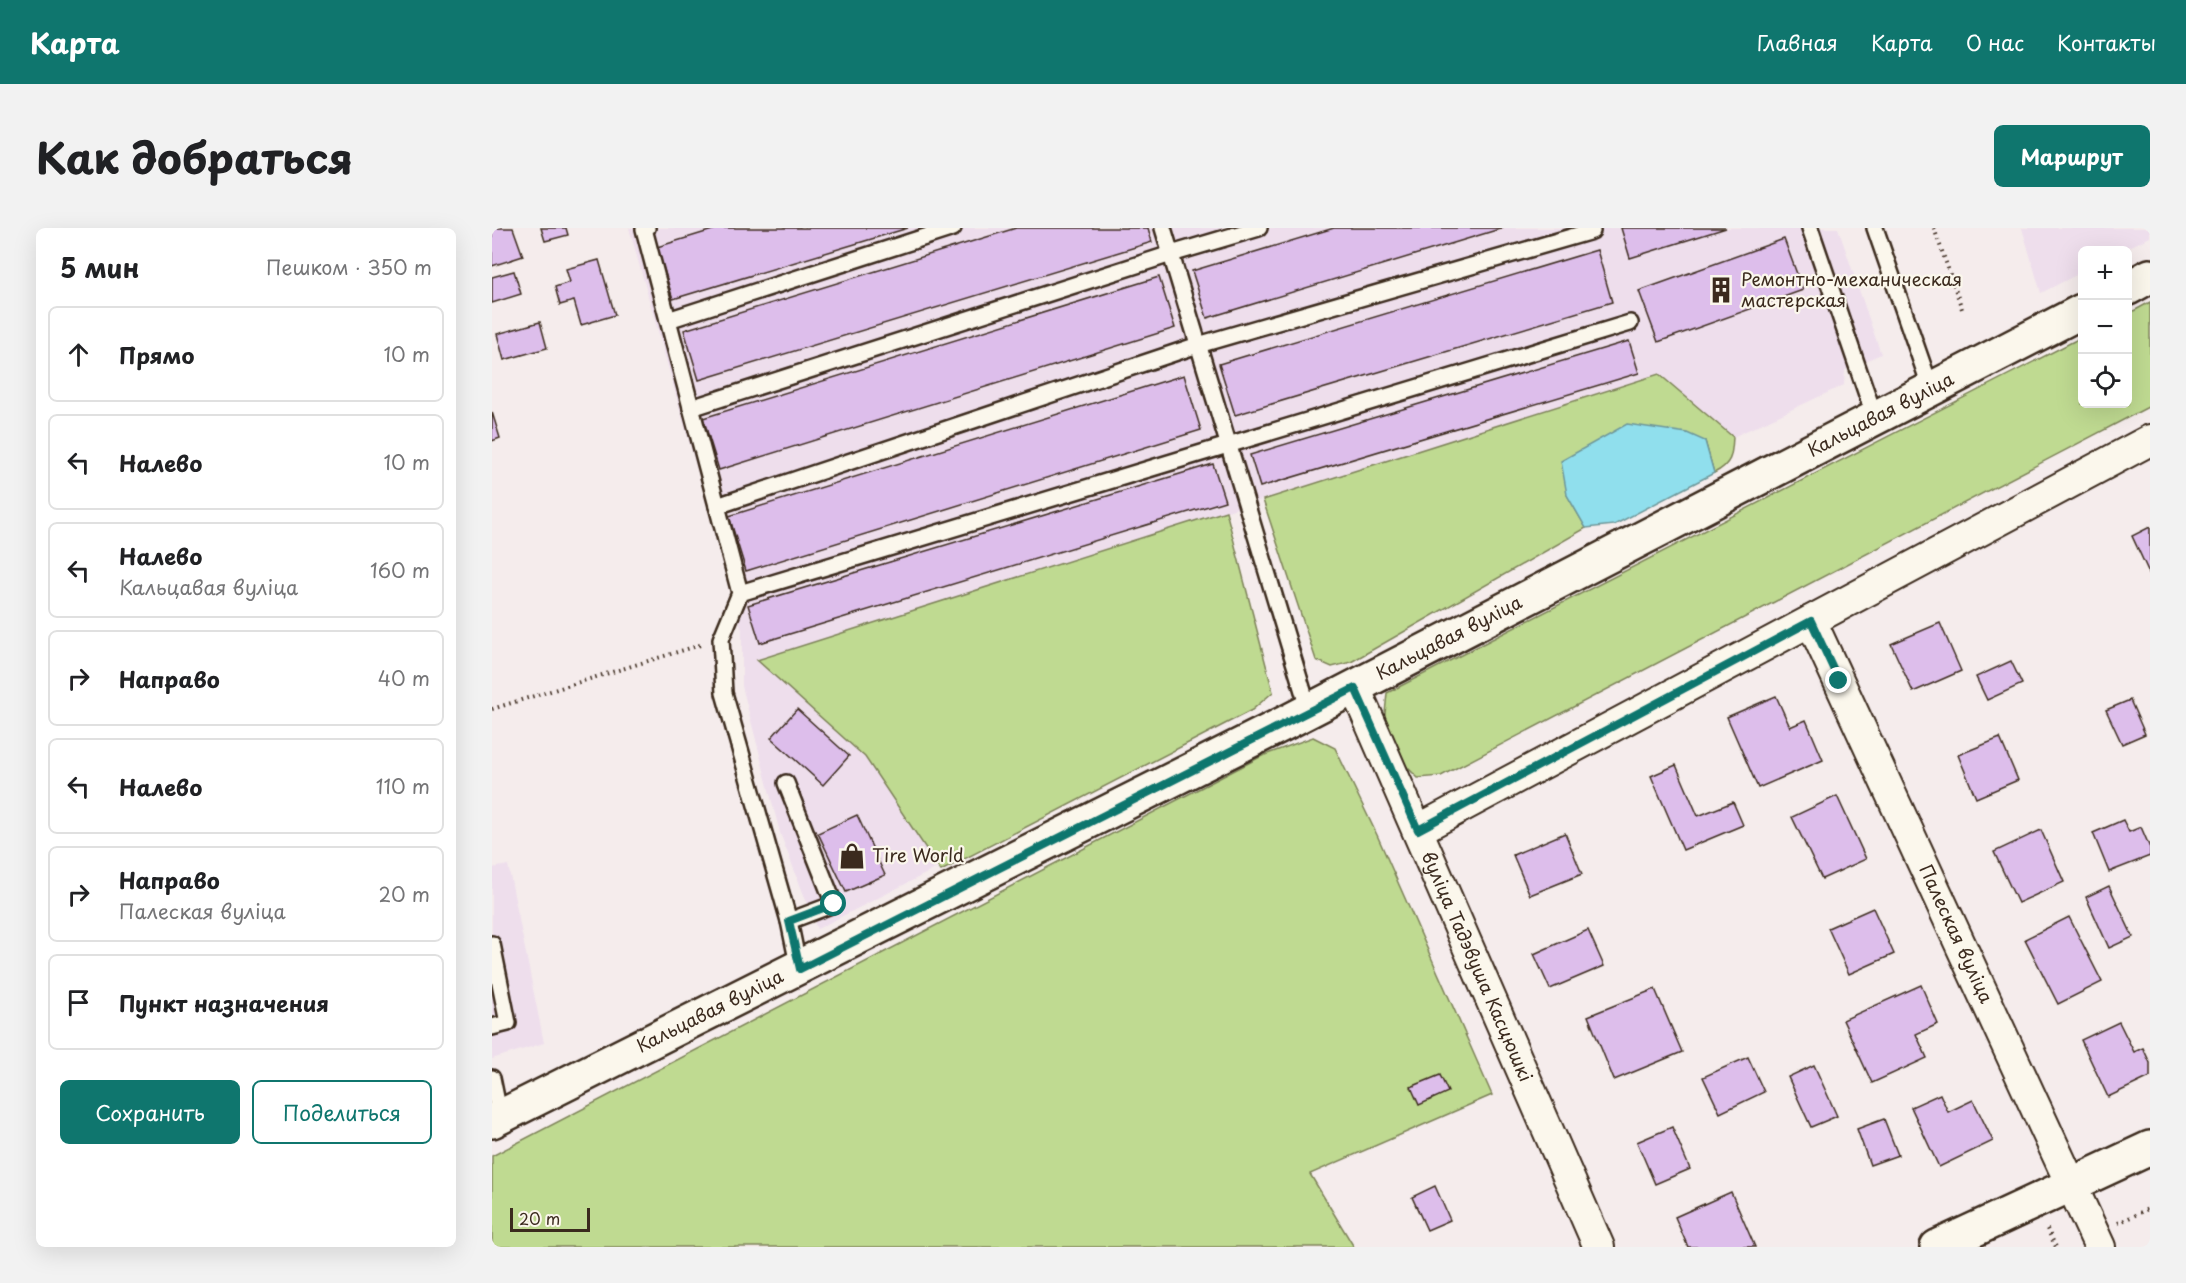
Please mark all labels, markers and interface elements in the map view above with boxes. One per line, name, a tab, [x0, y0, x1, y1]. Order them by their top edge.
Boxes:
text: Карта	[30, 21, 120, 64]
text: Главная	[1757, 26, 1838, 58]
text: Карта	[1871, 26, 1933, 58]
text: О нас	[1966, 26, 2024, 58]
text: Контакты	[2057, 26, 2156, 58]
text: Как добраться	[36, 125, 353, 188]
button: Маршрут	[1994, 125, 2150, 187]
map controls	[2078, 246, 2132, 408]
button: +	[2078, 246, 2132, 300]
text: 5 мин	[60, 248, 139, 287]
text: Пешком · 350 m	[266, 252, 432, 282]
place label: Ремонтно-механическая мастерская	[1741, 265, 1962, 313]
building icon: Ремонтно-механическая мастерская	[1706, 275, 1736, 305]
button: −	[2078, 300, 2132, 354]
icon: ahead	[62, 338, 95, 371]
text: Прямо	[119, 338, 194, 371]
text: 10 m	[383, 339, 430, 369]
button: locate	[2078, 354, 2132, 408]
street label: Кальцавая вуліца	[1802, 365, 1958, 463]
icon: left	[62, 446, 95, 479]
text: Налево	[119, 446, 202, 479]
text: 10 m	[383, 447, 430, 477]
text: Налево	[119, 539, 202, 572]
icon: left	[62, 554, 95, 587]
text: 160 m	[370, 555, 430, 585]
text: Кальцавая вуліца	[119, 572, 298, 602]
street label: Кальцавая вуліца	[1370, 588, 1526, 686]
icon: right	[62, 662, 95, 695]
text: Направо	[119, 662, 220, 695]
text: 40 m	[378, 663, 430, 693]
route end	[1825, 667, 1851, 693]
icon: left	[62, 770, 95, 803]
text: Налево	[119, 770, 202, 803]
text: 110 m	[376, 771, 430, 801]
shop icon: Tire World	[837, 841, 867, 871]
place label: Tire World	[872, 841, 964, 868]
street label: вуліца Тадэвуша Касцюшкі	[1416, 847, 1540, 1086]
street label: Палеская вуліца	[1913, 860, 2001, 1007]
text: Направо	[119, 863, 220, 896]
icon: right	[62, 878, 95, 911]
text: 20 m	[378, 879, 430, 909]
route start	[820, 890, 846, 916]
text: Палеская вуліца	[119, 896, 286, 926]
street label: Кальцавая вуліца	[631, 962, 788, 1059]
icon: arrive	[62, 986, 95, 1019]
text: Пункт назначения	[119, 986, 329, 1019]
button: Сохранить	[60, 1080, 240, 1144]
button: Поделиться	[252, 1080, 432, 1144]
scale bar	[510, 1205, 590, 1232]
text: 20 m	[519, 1206, 560, 1230]

